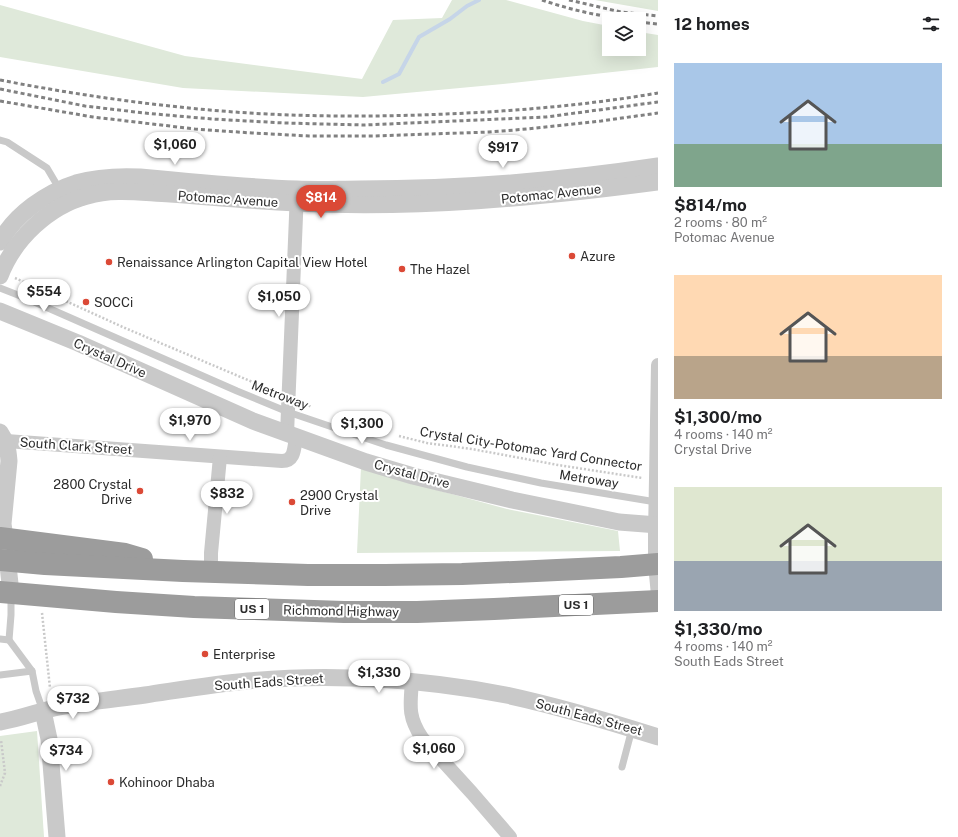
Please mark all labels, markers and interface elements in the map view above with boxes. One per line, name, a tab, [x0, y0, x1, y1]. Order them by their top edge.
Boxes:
map controls	[602, 12, 646, 56]
button: layers	[602, 12, 646, 56]
icon: filters	[920, 13, 942, 35]
text: 12 homes	[674, 14, 750, 34]
icon: home	[772, 89, 844, 161]
pin: $1,060	[142, 132, 208, 166]
pin: $917	[479, 135, 527, 169]
text: $1,060	[153, 137, 197, 152]
text: $917	[487, 140, 519, 155]
street label: Potomac Avenue	[500, 181, 602, 207]
pin: $814	[297, 185, 345, 219]
street label: Potomac Avenue	[177, 188, 279, 210]
text: $814	[305, 190, 337, 205]
text: $814/mo	[674, 195, 747, 215]
text: 2 rooms · 80 m²	[674, 215, 767, 230]
text: Potomac Avenue	[674, 230, 775, 245]
place label: Azure	[580, 249, 615, 264]
marker: Azure	[567, 251, 577, 261]
place label: Renaissance Arlington Capital View Hotel	[117, 255, 368, 270]
marker: Renaissance Arlington Capital View Hotel	[104, 257, 114, 267]
place label: The Hazel	[410, 262, 470, 277]
marker: The Hazel	[397, 264, 407, 274]
pin: $554	[20, 279, 68, 313]
text: $554	[27, 284, 61, 299]
pin: $1,050	[246, 284, 312, 318]
text: $1,050	[257, 289, 301, 304]
place label: SOCCi	[94, 295, 133, 310]
marker: SOCCi	[81, 297, 91, 307]
icon: home	[772, 301, 844, 373]
street label: Crystal Drive	[71, 335, 149, 381]
street label: Metroway	[249, 377, 311, 413]
text: $1,300/mo	[674, 407, 762, 427]
pin: $1,970	[157, 408, 223, 442]
pin: $1,300	[329, 411, 395, 445]
text: $1,970	[169, 413, 211, 428]
text: $1,300	[340, 416, 384, 431]
street label: Crystal City-Potomac Yard Connector	[419, 424, 643, 474]
text: 4 rooms · 140 m²	[674, 427, 773, 442]
street label: South Clark Street	[19, 435, 133, 457]
text: Crystal Drive	[674, 442, 752, 457]
street label: Crystal Drive	[372, 457, 452, 491]
street label: Metroway	[558, 467, 620, 491]
place label: 2800 Crystal Drive	[53, 477, 132, 507]
pin: $832	[203, 481, 251, 515]
marker: 2800 Crystal Drive	[135, 486, 145, 496]
text: $832	[210, 486, 244, 501]
place label: 2900 Crystal Drive	[300, 488, 378, 518]
marker: 2900 Crystal Drive	[287, 497, 297, 507]
icon: home	[772, 513, 844, 585]
road number: US 1	[559, 595, 593, 615]
road number: US 1	[235, 599, 269, 619]
street label: Richmond Highway	[283, 602, 399, 620]
text: $1,330/mo	[674, 619, 763, 639]
text: 4 rooms · 140 m²	[674, 639, 773, 654]
place label: Enterprise	[213, 647, 275, 662]
marker: Enterprise	[200, 649, 210, 659]
text: South Eads Street	[674, 654, 784, 669]
pin: $1,330	[346, 660, 412, 694]
text: $1,330	[357, 665, 401, 680]
street label: South Eads Street	[214, 671, 324, 693]
pin: $732	[49, 686, 97, 720]
text: $732	[56, 691, 90, 706]
street label: South Eads Street	[534, 696, 644, 738]
pin: $1,060	[401, 736, 467, 770]
pin: $734	[42, 738, 90, 772]
text: $1,060	[412, 741, 456, 756]
text: $734	[49, 743, 83, 758]
place label: Kohinoor Dhaba	[119, 775, 215, 790]
marker: Kohinoor Dhaba	[106, 777, 116, 787]

